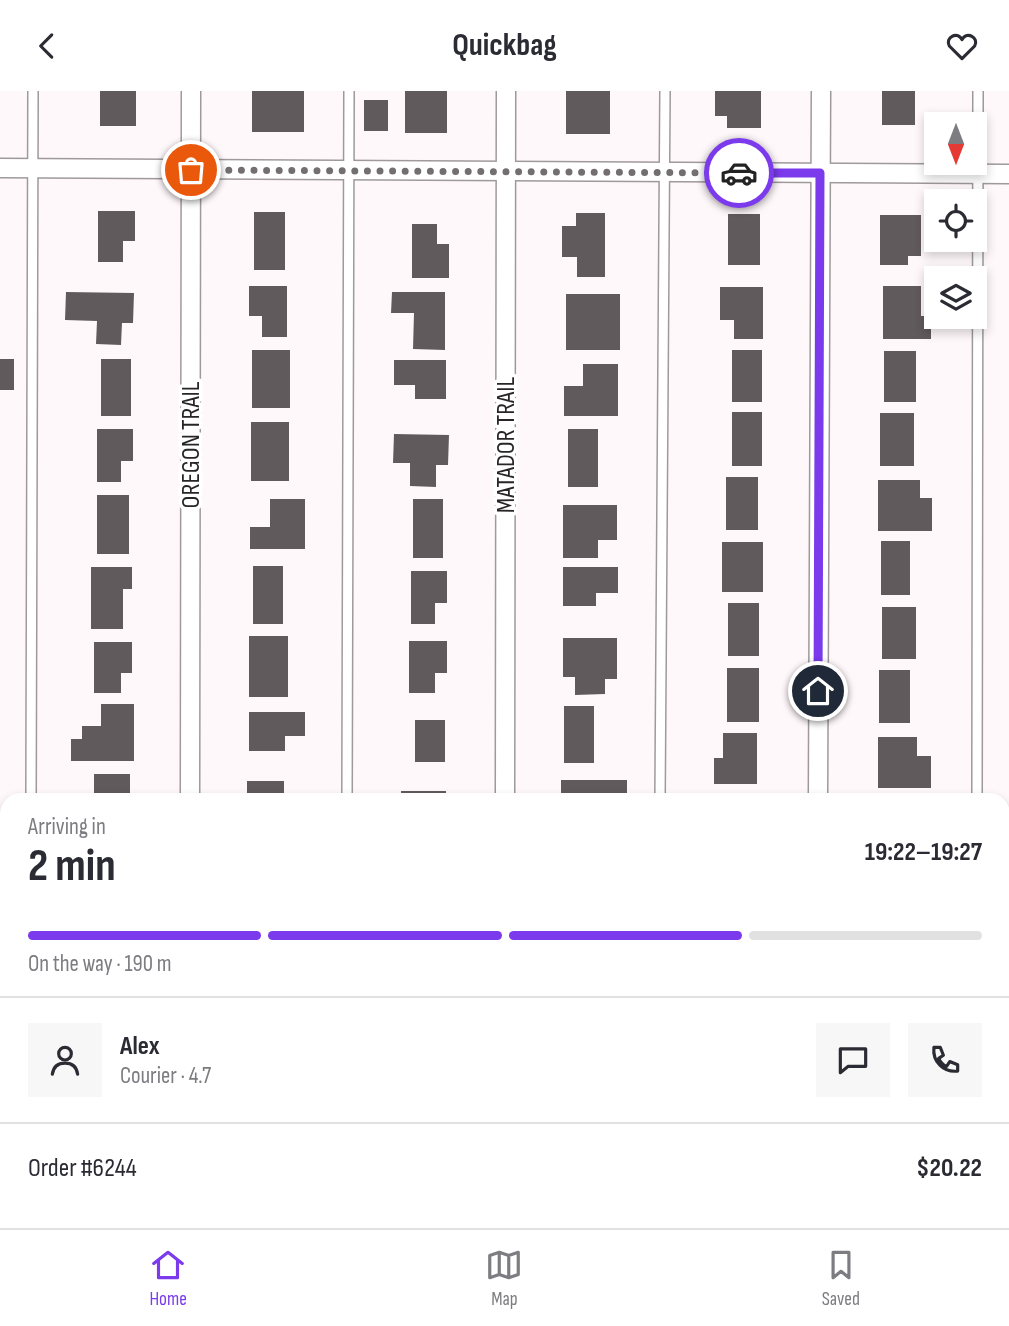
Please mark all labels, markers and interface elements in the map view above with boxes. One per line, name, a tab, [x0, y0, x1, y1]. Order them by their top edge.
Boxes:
text: Quickbag	[452, 26, 557, 65]
icon: back	[28, 27, 66, 65]
icon: heart	[943, 27, 981, 65]
north arrow	[924, 112, 987, 175]
map controls	[924, 112, 987, 329]
courier	[704, 138, 774, 208]
pin	[161, 140, 221, 200]
icon: bag	[172, 151, 210, 189]
icon: car	[720, 154, 758, 192]
button: locate	[924, 189, 987, 252]
button: layers	[924, 266, 987, 329]
street label: MATADOR TRAIL	[491, 377, 522, 513]
street label: OREGON TRAIL	[176, 381, 207, 508]
pin	[788, 661, 848, 721]
icon: home	[799, 672, 837, 710]
text: Arriving in	[28, 813, 106, 841]
text: 19:22–19:27	[865, 837, 982, 868]
text: 2 min	[28, 839, 116, 894]
text: On the way · 190 m	[28, 950, 171, 978]
button: person	[28, 1023, 102, 1097]
button: chat	[816, 1023, 890, 1097]
button: phone	[908, 1023, 982, 1097]
text: Alex	[120, 1031, 160, 1062]
text: Courier · 4.7	[120, 1062, 211, 1090]
text: Order #6244	[28, 1153, 137, 1184]
text: $20.22	[916, 1153, 982, 1184]
tab: Home	[149, 1246, 187, 1311]
tab: Map	[485, 1246, 523, 1311]
tab: Saved	[822, 1246, 860, 1311]

